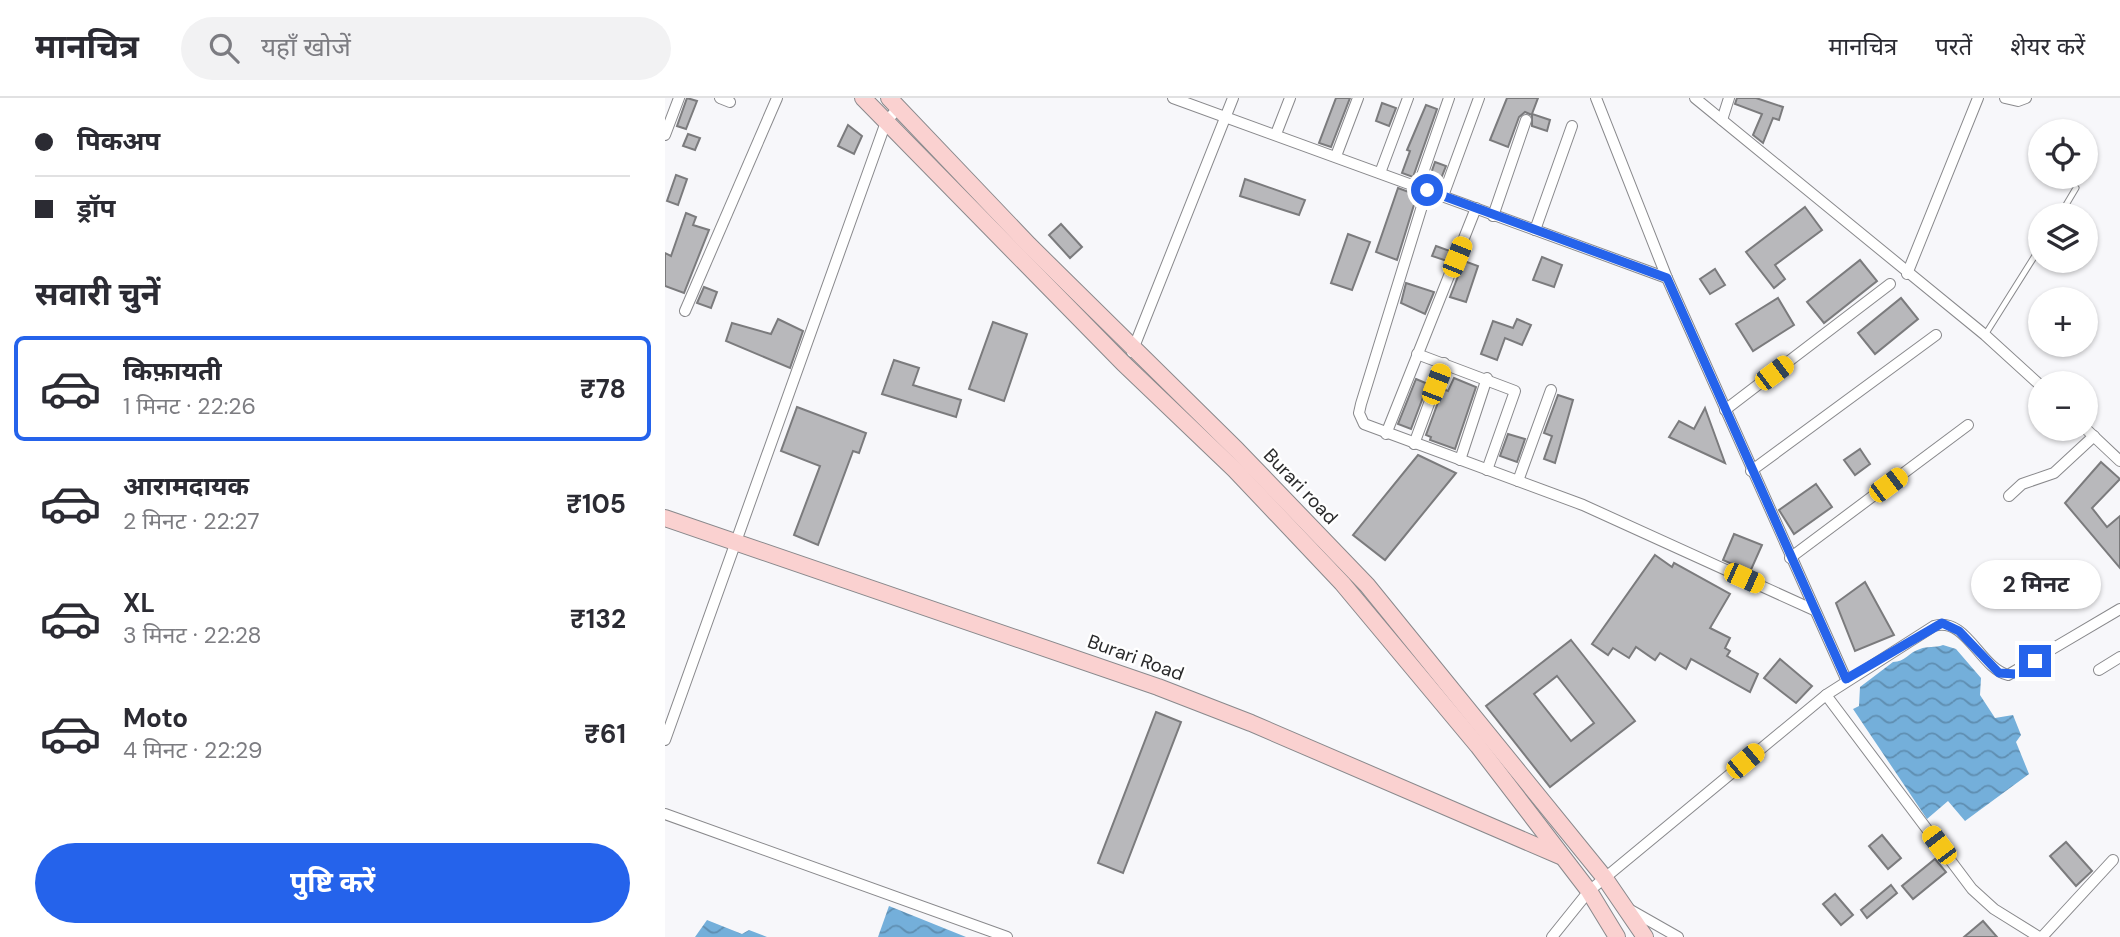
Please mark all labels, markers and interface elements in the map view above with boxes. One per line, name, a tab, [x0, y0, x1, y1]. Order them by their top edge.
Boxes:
search box	[181, 17, 671, 80]
text: मानचित्र	[35, 25, 139, 68]
icon: search	[205, 29, 243, 67]
text: यहाँ खोजें	[261, 30, 351, 64]
text: मानचित्र	[1829, 31, 1897, 62]
text: परतें	[1935, 31, 1972, 62]
text: शेयर करें	[2010, 31, 2085, 62]
map controls	[2028, 119, 2098, 441]
button: locate	[2028, 119, 2098, 189]
text: पिकअप	[77, 124, 160, 158]
route start	[1411, 174, 1443, 206]
text: ड्रॉप	[77, 191, 115, 225]
button: layers	[2028, 203, 2098, 273]
car	[1440, 234, 1475, 280]
text: सवारी चुनें	[35, 273, 160, 315]
button: +	[2028, 287, 2098, 357]
car	[1751, 352, 1798, 394]
text: किफ़ायती	[123, 354, 222, 388]
icon: car	[39, 357, 102, 420]
car	[1419, 361, 1454, 407]
button: −	[2028, 371, 2098, 441]
text: ₹78	[580, 372, 626, 406]
text: 1 मिनट · 22:26	[123, 391, 256, 421]
street label: Burari road	[1258, 443, 1343, 530]
car	[1865, 464, 1912, 506]
text: आरामदायक	[123, 469, 249, 503]
icon: car	[39, 472, 102, 535]
text: ₹105	[566, 487, 626, 521]
text: 2 मिनट · 22:27	[123, 506, 260, 536]
car	[1721, 560, 1768, 596]
callout: 2 मिनट	[1970, 560, 2100, 608]
text: 2 मिनट	[2003, 569, 2069, 599]
text: XL	[123, 586, 155, 620]
icon: car	[39, 587, 102, 650]
text: ₹132	[570, 602, 626, 636]
text: 3 मिनट · 22:28	[123, 620, 262, 650]
street label: Burari Road	[1084, 629, 1187, 686]
route end	[2019, 645, 2051, 677]
text: Moto	[123, 701, 188, 735]
icon: car	[39, 702, 102, 765]
text: ₹61	[584, 717, 626, 751]
text: 4 मिनट · 22:29	[123, 735, 263, 765]
car	[1723, 739, 1768, 783]
car	[1918, 822, 1961, 868]
button: पुष्टि करें	[35, 843, 630, 923]

